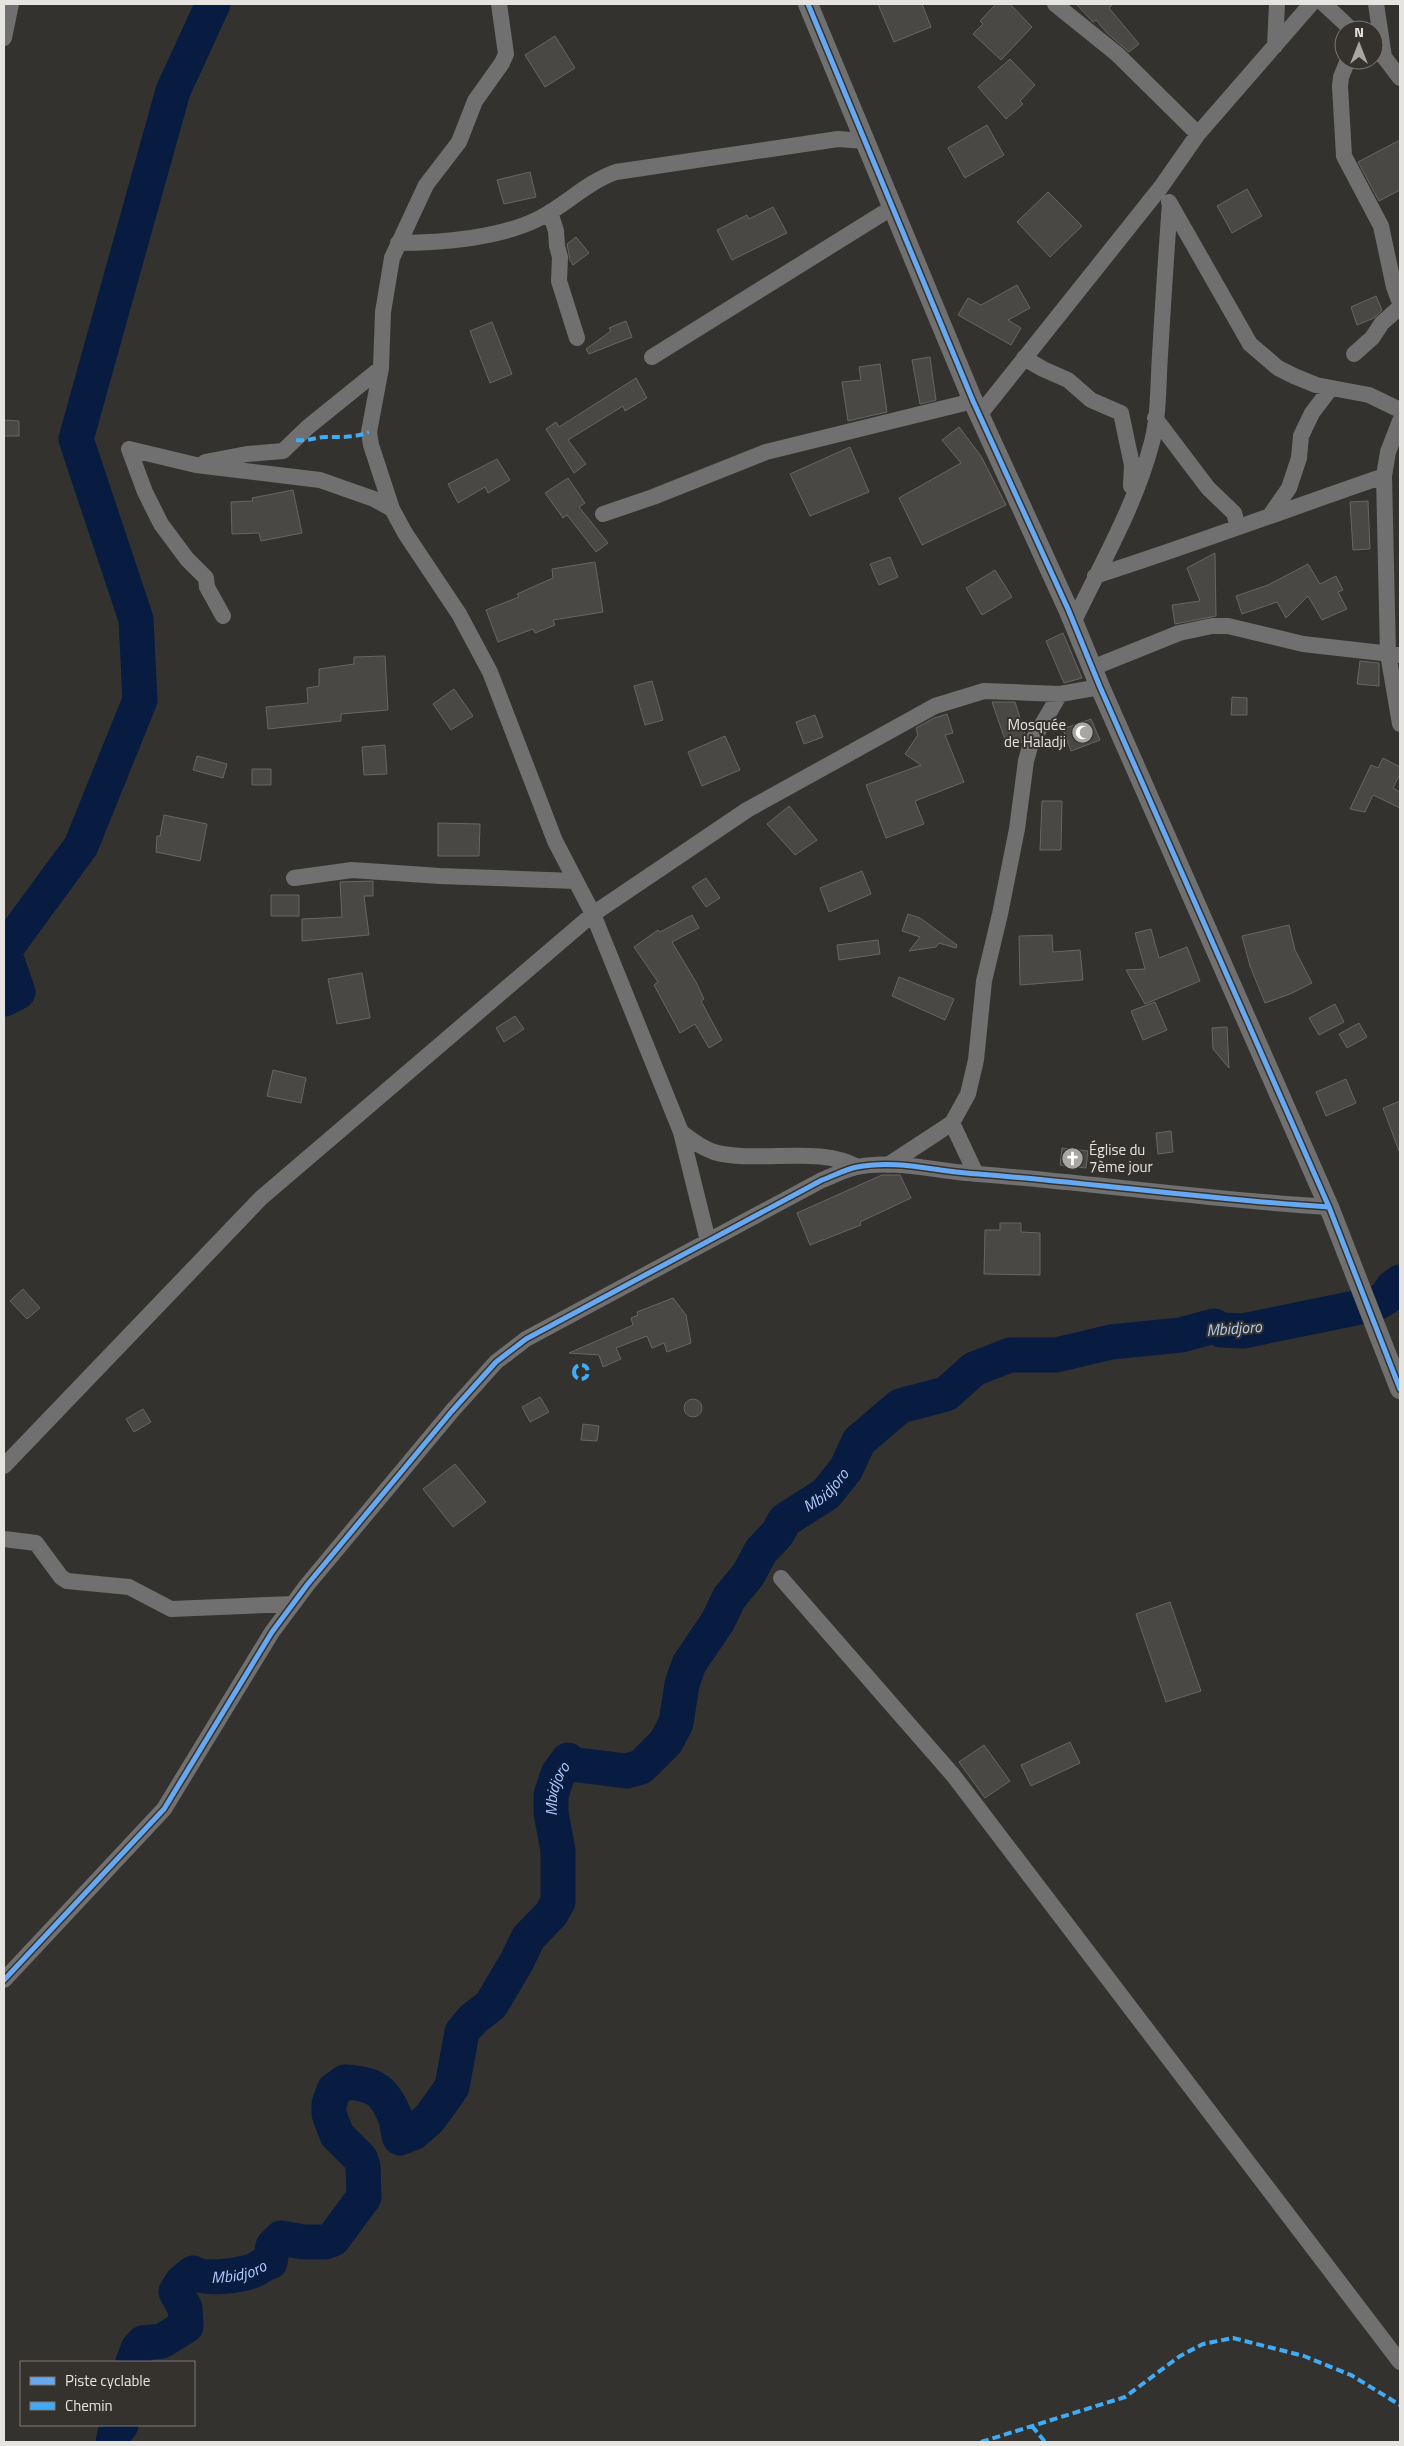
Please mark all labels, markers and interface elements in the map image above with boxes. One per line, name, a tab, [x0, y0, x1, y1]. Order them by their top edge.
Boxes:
north arrow	[1334, 20, 1384, 70]
text: N	[1354, 21, 1364, 42]
place label: Mosquée de Haladji	[1004, 713, 1066, 753]
mosque icon: Mosquée de Haladji	[1070, 721, 1094, 745]
place label: Église du 7ème jour	[1089, 1138, 1153, 1178]
church icon: Église du 7ème jour	[1061, 1146, 1085, 1170]
water label: Mbidjoro	[1205, 1314, 1264, 1342]
water label: Mbidjoro	[798, 1462, 855, 1518]
water label: Mbidjoro	[539, 1756, 576, 1816]
water label: Mbidjoro	[211, 2253, 272, 2289]
legend	[20, 2361, 195, 2426]
text: Piste cyclable	[65, 2369, 150, 2392]
text: Chemin	[65, 2394, 113, 2417]

